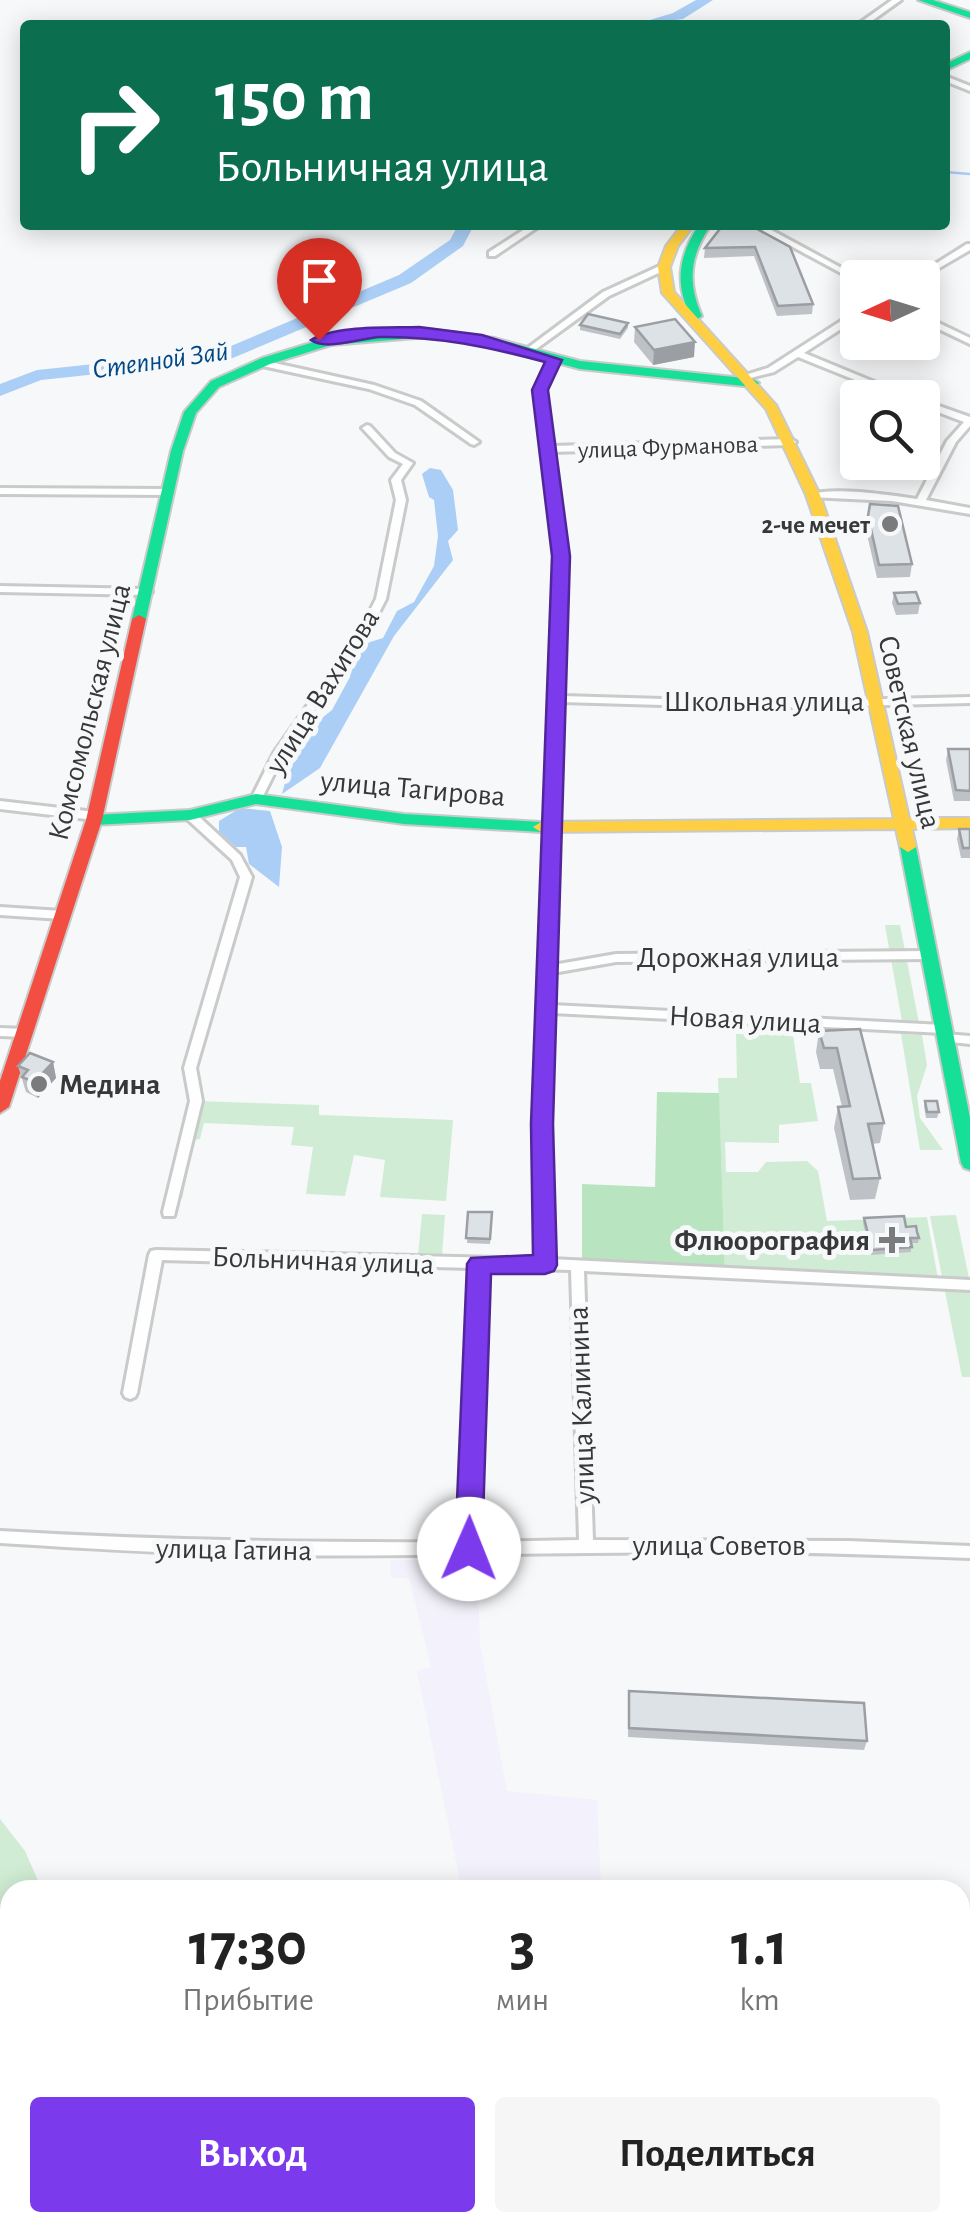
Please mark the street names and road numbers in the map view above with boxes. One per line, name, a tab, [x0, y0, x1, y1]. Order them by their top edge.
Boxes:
street label: улица Фурманова	[577, 432, 759, 463]
street label: Комсомольская улица	[44, 581, 136, 844]
street label: улица Вахитова	[260, 604, 385, 780]
street label: Советская улица	[872, 633, 946, 832]
street label: Школьная улица	[663, 687, 865, 717]
street label: улица Тагирова	[318, 766, 507, 812]
street label: Дорожная улица	[637, 943, 839, 973]
street label: Новая улица	[668, 1001, 822, 1039]
street label: Больничная улица	[211, 1242, 435, 1280]
street label: улица Калинина	[564, 1306, 600, 1505]
street label: улица Советов	[631, 1531, 806, 1561]
street label: улица Гатина	[155, 1534, 312, 1566]

